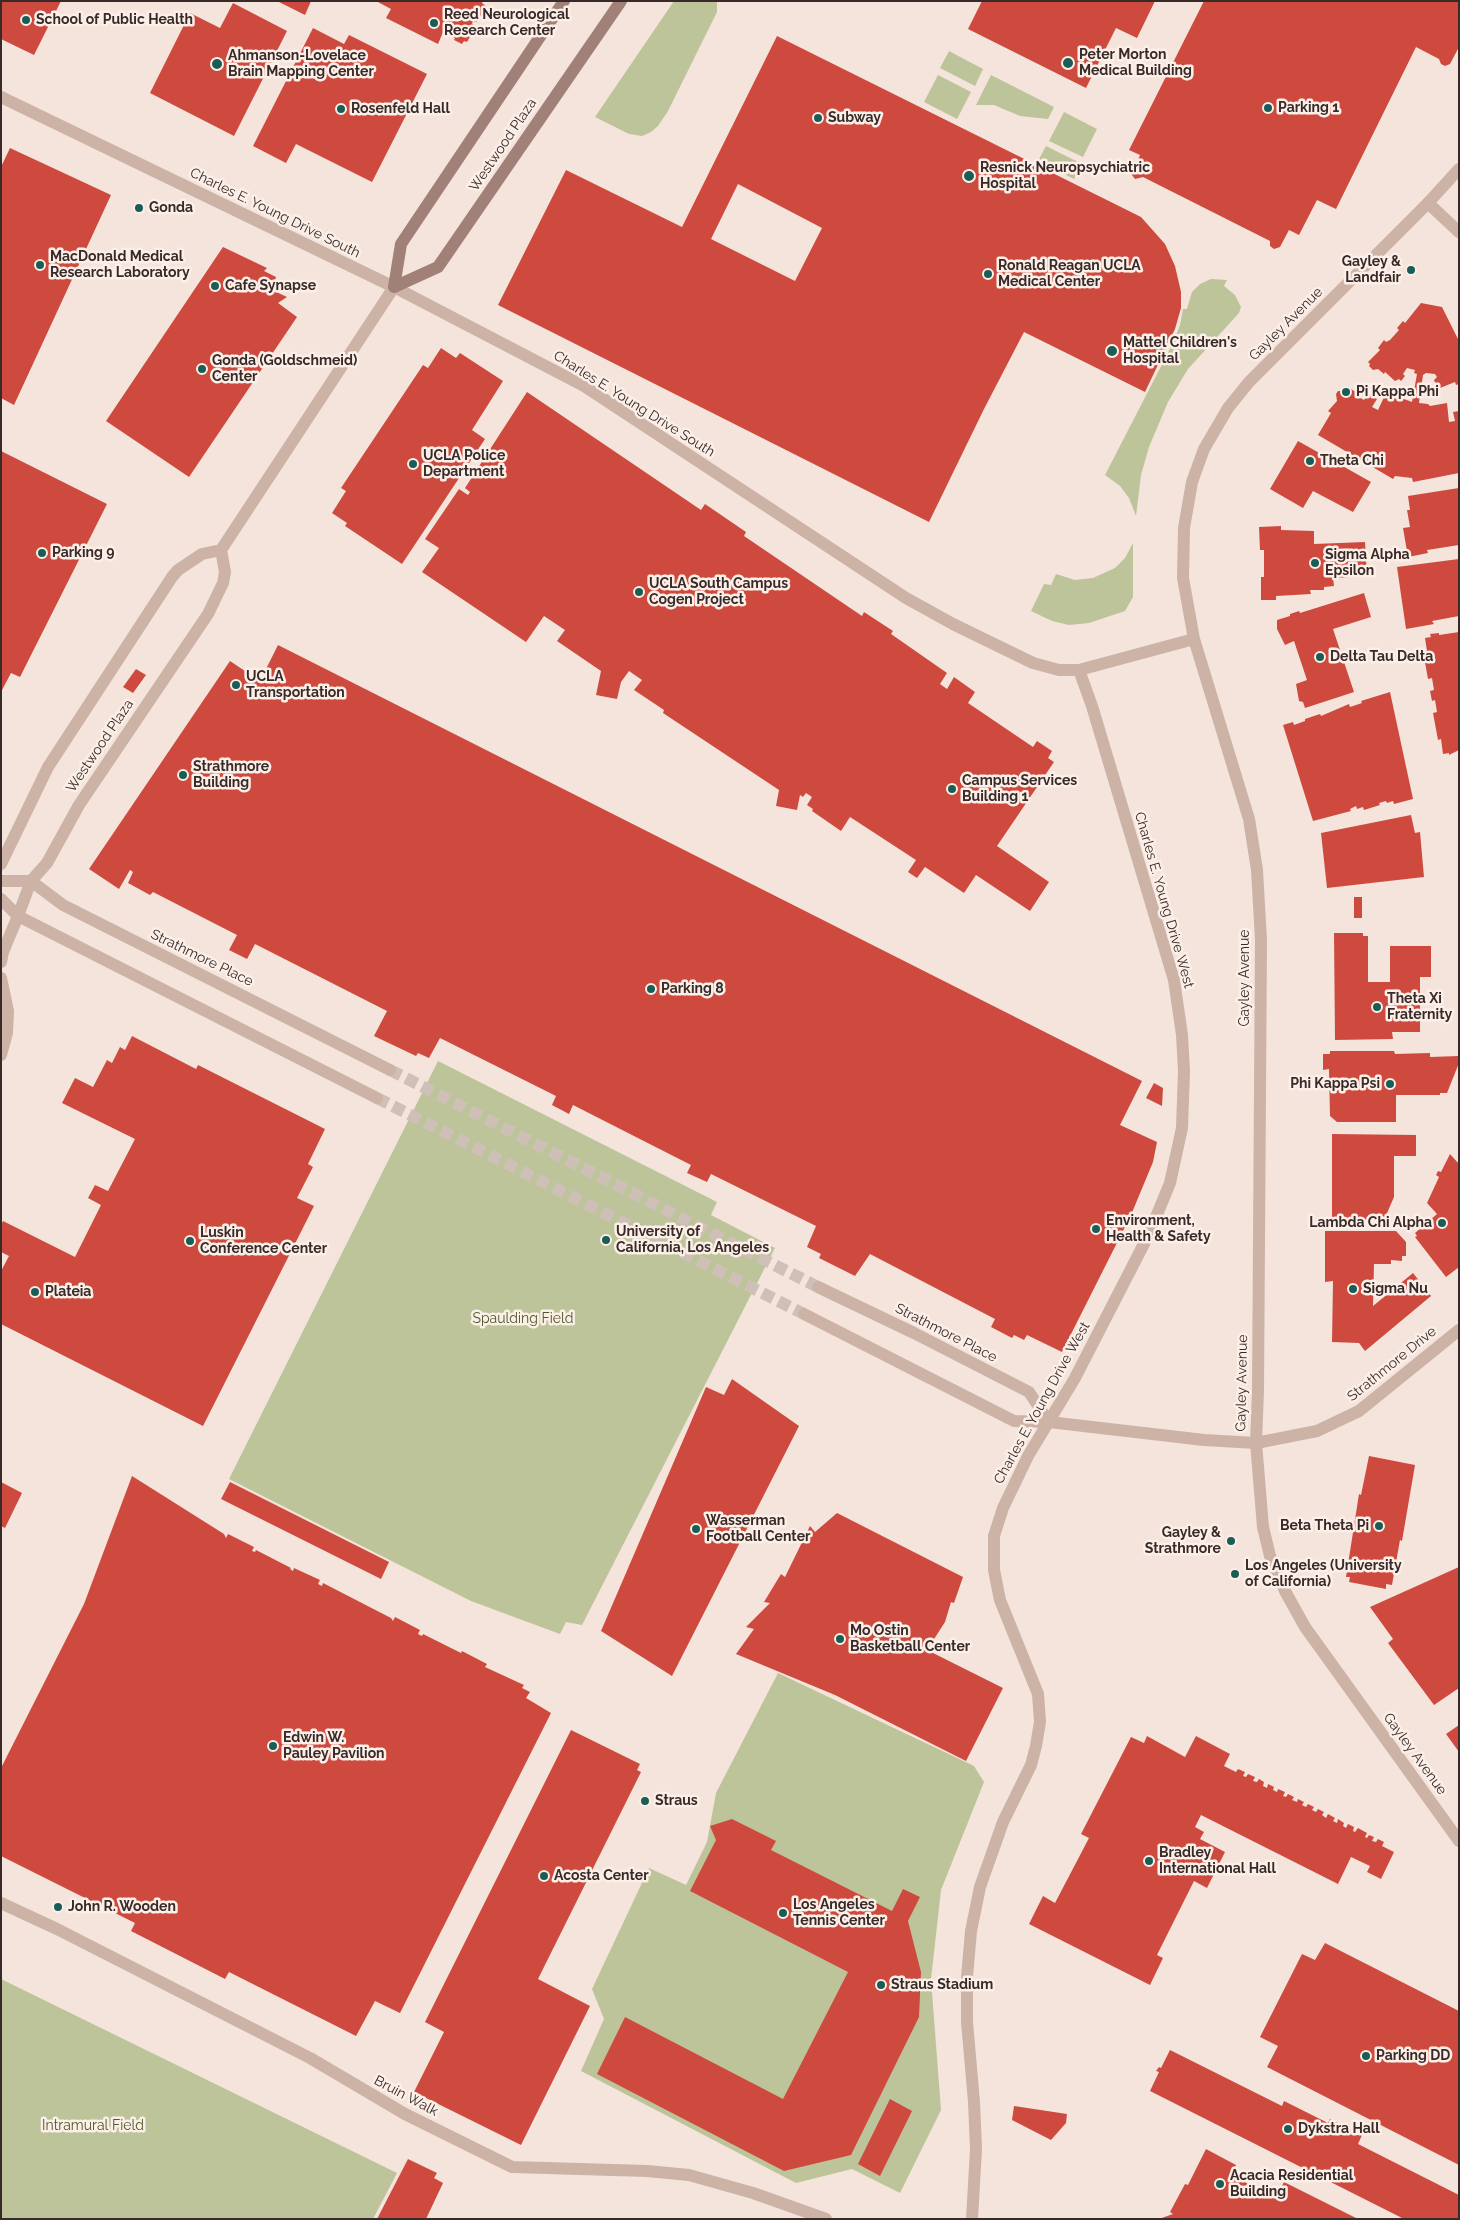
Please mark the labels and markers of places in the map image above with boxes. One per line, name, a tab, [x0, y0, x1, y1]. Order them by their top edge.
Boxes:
place label: Reed Neurological Research Center	[444, 7, 569, 40]
place label: School of Public Health	[36, 12, 193, 28]
marker: School of Public Health	[20, 14, 32, 26]
marker: Reed Neurological Research Center	[428, 17, 440, 29]
place label: Peter Morton Medical Building	[1079, 47, 1192, 80]
place label: Ahmanson-Lovelace Brain Mapping Center	[228, 48, 374, 80]
marker: Peter Morton Medical Building	[1061, 56, 1075, 70]
marker: Ahmanson-Lovelace Brain Mapping Center	[210, 57, 224, 71]
place label: Parking 1	[1278, 100, 1339, 116]
place label: Rosenfeld Hall	[351, 101, 450, 117]
marker: Parking 1	[1262, 102, 1274, 114]
marker: Rosenfeld Hall	[335, 103, 347, 115]
place label: Subway	[828, 110, 881, 126]
marker: Subway	[812, 112, 824, 124]
place label: Resnick Neuropsychiatric Hospital	[980, 160, 1150, 192]
marker: Resnick Neuropsychiatric Hospital	[962, 169, 976, 183]
place label: Gonda	[149, 200, 193, 216]
marker: Gonda	[133, 202, 145, 214]
place label: MacDonald Medical Research Laboratory	[50, 249, 190, 282]
place label: Gayley & Landfair	[1342, 254, 1401, 286]
place label: Ronald Reagan UCLA Medical Center	[998, 258, 1141, 290]
marker: MacDonald Medical Research Laboratory	[34, 259, 46, 271]
marker: Gayley & Landfair	[1405, 264, 1417, 276]
marker: Ronald Reagan UCLA Medical Center	[982, 268, 994, 280]
place label: Cafe Synapse	[225, 278, 316, 294]
marker: Cafe Synapse	[209, 280, 221, 292]
place label: Mattel Children's Hospital	[1123, 335, 1237, 368]
marker: Mattel Children's Hospital	[1105, 344, 1119, 358]
place label: Gonda (Goldschmeid) Center	[212, 353, 357, 386]
marker: Gonda (Goldschmeid) Center	[196, 363, 208, 375]
place label: Pi Kappa Phi	[1356, 384, 1439, 400]
marker: Pi Kappa Phi	[1340, 386, 1352, 398]
place label: UCLA Police Department	[423, 448, 505, 481]
place label: Theta Chi	[1320, 453, 1384, 469]
marker: Theta Chi	[1304, 455, 1316, 467]
marker: UCLA Police Department	[407, 458, 419, 470]
place label: Parking 9	[52, 545, 114, 561]
marker: Parking 9	[36, 547, 48, 559]
place label: Sigma Alpha Epsilon	[1325, 547, 1410, 580]
marker: Sigma Alpha Epsilon	[1309, 557, 1321, 569]
place label: UCLA South Campus Cogen Project	[649, 576, 788, 608]
marker: UCLA South Campus Cogen Project	[633, 586, 645, 598]
place label: Delta Tau Delta	[1330, 649, 1433, 665]
marker: Delta Tau Delta	[1314, 651, 1326, 663]
place label: UCLA Transportation	[246, 669, 345, 702]
marker: UCLA Transportation	[230, 679, 242, 691]
place label: Strathmore Building	[193, 759, 269, 792]
marker: Strathmore Building	[177, 769, 189, 781]
place label: Campus Services Building 1	[962, 773, 1077, 806]
marker: Campus Services Building 1	[946, 783, 958, 795]
place label: Parking 8	[661, 981, 724, 997]
marker: Parking 8	[645, 983, 657, 995]
place label: Theta Xi Fraternity	[1387, 991, 1452, 1024]
marker: Theta Xi Fraternity	[1371, 1001, 1383, 1013]
place label: Phi Kappa Psi	[1290, 1076, 1380, 1092]
marker: Phi Kappa Psi	[1384, 1078, 1396, 1090]
place label: Environment, Health & Safety	[1106, 1213, 1211, 1246]
place label: Lambda Chi Alpha	[1309, 1215, 1432, 1231]
marker: Lambda Chi Alpha	[1436, 1217, 1448, 1229]
marker: Environment, Health & Safety	[1090, 1223, 1102, 1235]
place label: University of California, Los Angeles	[616, 1224, 769, 1256]
place label: Luskin Conference Center	[200, 1225, 327, 1258]
marker: University of California, Los Angeles	[600, 1234, 612, 1246]
marker: Luskin Conference Center	[184, 1235, 196, 1247]
place label: Sigma Nu	[1363, 1281, 1428, 1297]
marker: Sigma Nu	[1347, 1283, 1359, 1295]
place label: Plateia	[45, 1284, 91, 1300]
marker: Plateia	[29, 1286, 41, 1298]
place label: Wasserman Football Center	[706, 1513, 810, 1545]
place label: Beta Theta Pi	[1280, 1518, 1369, 1534]
marker: Beta Theta Pi	[1373, 1520, 1385, 1532]
marker: Wasserman Football Center	[690, 1523, 702, 1535]
place label: Gayley & Strathmore	[1145, 1525, 1221, 1558]
marker: Gayley & Strathmore	[1225, 1535, 1237, 1547]
place label: Los Angeles (University of California)	[1245, 1558, 1402, 1590]
marker: Los Angeles (University of California)	[1229, 1568, 1241, 1580]
place label: Mo Ostin Basketball Center	[850, 1623, 970, 1655]
marker: Mo Ostin Basketball Center	[834, 1633, 846, 1645]
place label: Edwin W. Pauley Pavilion	[283, 1730, 385, 1762]
marker: Edwin W. Pauley Pavilion	[267, 1740, 279, 1752]
place label: Straus	[655, 1793, 698, 1809]
marker: Straus	[639, 1795, 651, 1807]
place label: Bradley International Hall	[1159, 1845, 1276, 1878]
marker: Bradley International Hall	[1143, 1855, 1155, 1867]
place label: Acosta Center	[554, 1868, 649, 1884]
marker: Acosta Center	[538, 1870, 550, 1882]
place label: Los Angeles Tennis Center	[793, 1897, 885, 1930]
place label: John R. Wooden	[68, 1899, 176, 1915]
marker: John R. Wooden	[52, 1901, 64, 1913]
marker: Los Angeles Tennis Center	[777, 1907, 789, 1919]
place label: Straus Stadium	[891, 1977, 993, 1993]
marker: Straus Stadium	[875, 1979, 887, 1991]
place label: Parking DD	[1376, 2048, 1450, 2064]
marker: Parking DD	[1360, 2050, 1372, 2062]
place label: Dykstra Hall	[1298, 2121, 1380, 2137]
marker: Dykstra Hall	[1282, 2123, 1294, 2135]
place label: Acacia Residential Building	[1230, 2168, 1353, 2200]
marker: Acacia Residential Building	[1214, 2178, 1226, 2190]

